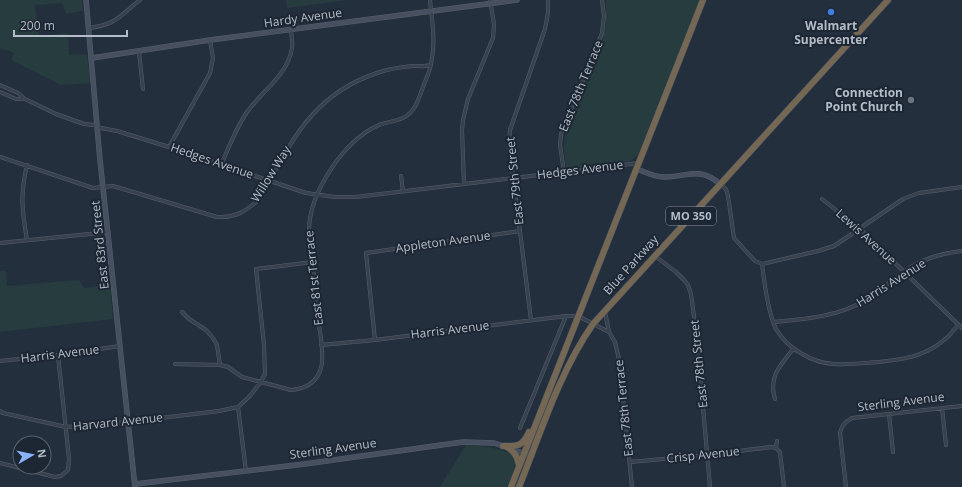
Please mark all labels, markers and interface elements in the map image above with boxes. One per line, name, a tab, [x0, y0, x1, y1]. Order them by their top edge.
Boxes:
street label: Hardy Avenue	[263, 4, 343, 31]
marker: Walmart Supercenter	[826, 7, 836, 17]
scale bar	[14, 12, 127, 38]
text: 200 m	[20, 17, 55, 34]
place label: Walmart Supercenter	[794, 17, 868, 48]
street label: East 78th Terrace	[554, 37, 607, 134]
place label: Connection Point Church	[825, 84, 903, 115]
marker: Connection Point Church	[906, 95, 916, 105]
street label: East 79th Street	[501, 136, 528, 226]
street label: Hedges Avenue	[168, 138, 256, 183]
street label: Willow Way	[247, 141, 295, 205]
street label: Hedges Avenue	[536, 156, 624, 183]
street label: East 83rd Street	[86, 200, 113, 290]
street label: Lewis Avenue	[832, 205, 900, 269]
road number: MO 350	[666, 207, 716, 225]
street label: Appleton Avenue	[394, 226, 492, 257]
street label: East 81st Terrace	[300, 229, 327, 326]
street label: Blue Parkway	[599, 230, 663, 298]
street label: Harris Avenue	[853, 254, 929, 311]
street label: Harris Avenue	[410, 316, 490, 343]
street label: East 78th Street	[685, 319, 712, 409]
street label: Harris Avenue	[20, 340, 100, 367]
street label: East 78th Terrace	[610, 359, 637, 457]
street label: Sterling Avenue	[857, 388, 946, 415]
street label: Harvard Avenue	[72, 408, 164, 435]
street label: Sterling Avenue	[289, 434, 378, 463]
north arrow	[12, 435, 52, 475]
street label: Crisp Avenue	[666, 442, 741, 467]
text: N	[34, 448, 50, 459]

